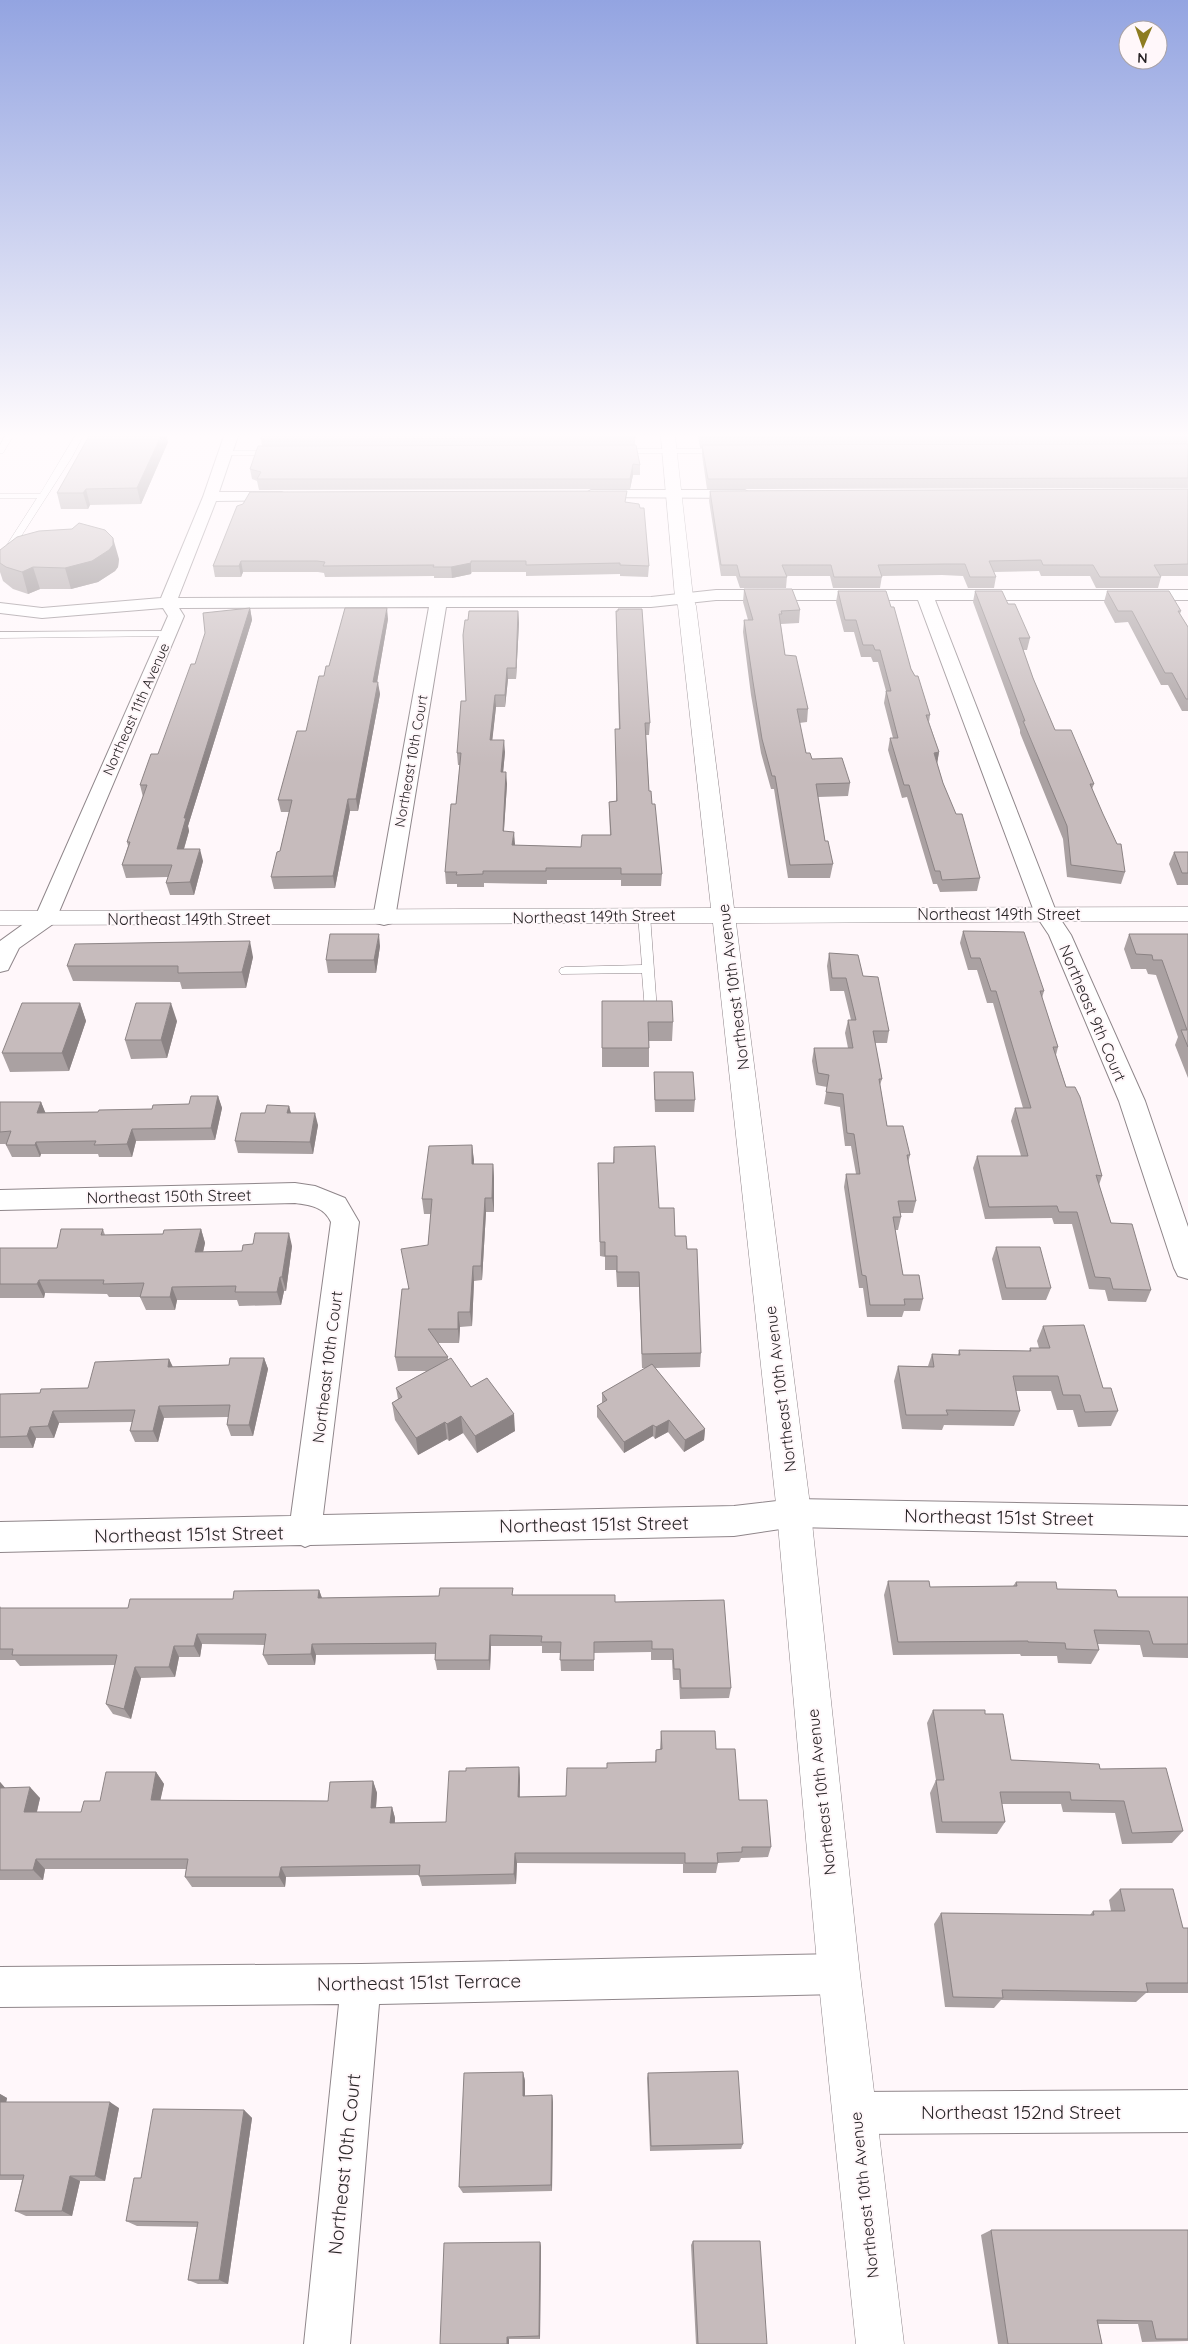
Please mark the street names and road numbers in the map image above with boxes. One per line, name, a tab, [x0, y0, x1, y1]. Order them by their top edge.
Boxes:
street label: Northeast 11th Avenue	[99, 640, 173, 778]
street label: Northeast 10th Court	[390, 693, 432, 829]
street label: Northeast 10th Avenue	[713, 903, 753, 1071]
street label: Northeast 149th Street	[917, 904, 1081, 924]
street label: Northeast 149th Street	[512, 905, 676, 927]
street label: Northeast 149th Street	[107, 909, 271, 929]
street label: Northeast 9th Court	[1055, 942, 1131, 1084]
street label: Northeast 150th Street	[86, 1185, 252, 1207]
street label: Northeast 10th Court	[308, 1290, 346, 1444]
street label: Northeast 10th Avenue	[760, 1305, 800, 1473]
street label: Northeast 151st Street	[904, 1503, 1094, 1531]
street label: Northeast 151st Street	[499, 1510, 689, 1538]
street label: Northeast 151st Street	[94, 1520, 284, 1548]
street label: Northeast 10th Avenue	[802, 1708, 840, 1876]
street label: Northeast 151st Terrace	[317, 1968, 521, 1996]
street label: Northeast 10th Court	[323, 2072, 365, 2256]
street label: Northeast 152nd Street	[921, 2100, 1121, 2124]
street label: Northeast 10th Avenue	[845, 2111, 883, 2279]

